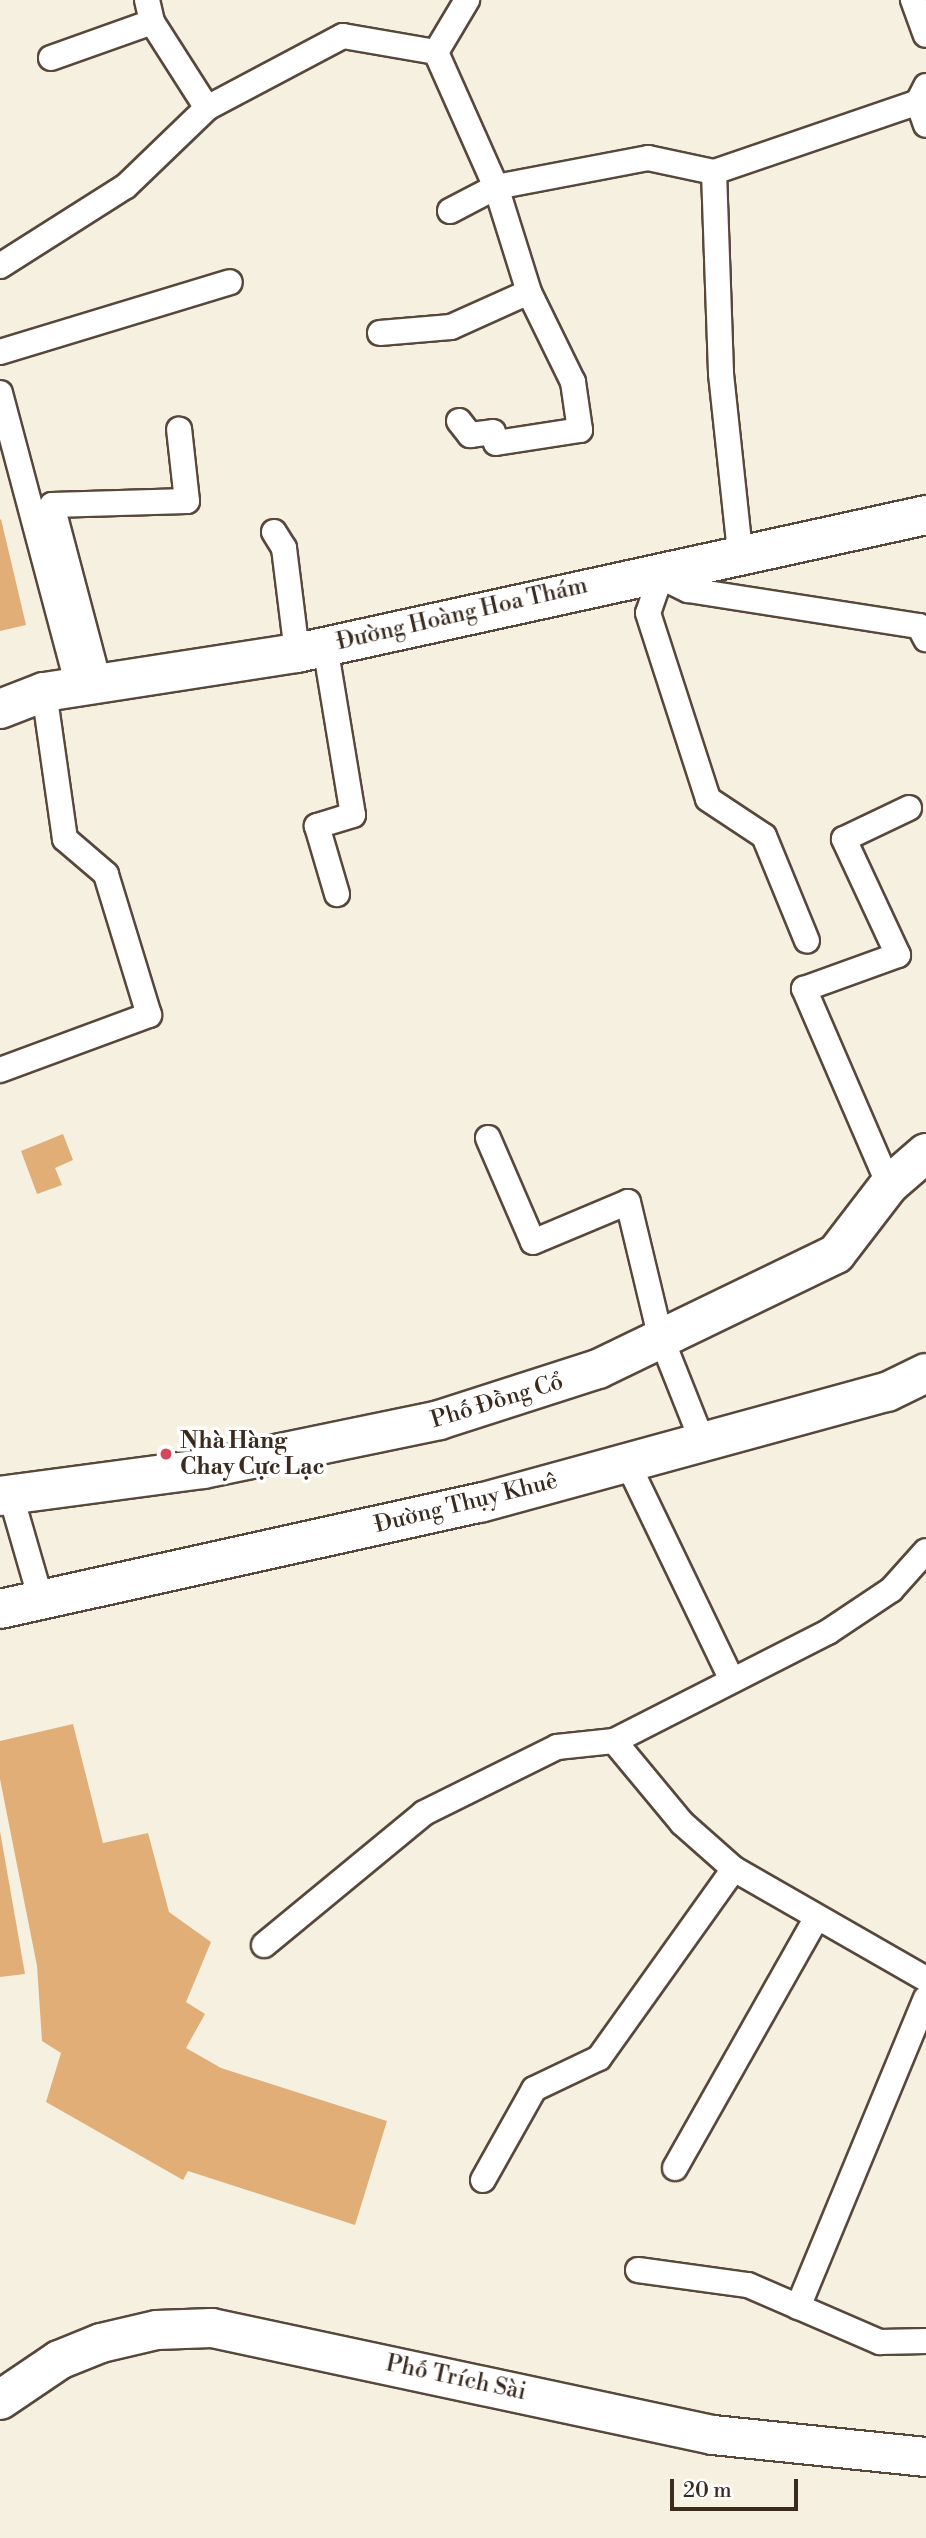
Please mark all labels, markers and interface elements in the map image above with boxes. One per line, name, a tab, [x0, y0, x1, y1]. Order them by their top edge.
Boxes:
street label: Đường Hoàng Hoa Thám	[334, 572, 590, 656]
street label: Phố Đồng Cổ	[427, 1368, 567, 1434]
place label: Nhà Hàng Chay Cực Lạc	[180, 1427, 324, 1481]
marker: Nhà Hàng Chay Cực Lạc	[158, 1446, 174, 1462]
street label: Đường Thụy Khuê	[371, 1467, 561, 1539]
street label: Phố Trích Sài	[383, 2350, 529, 2406]
scale bar	[674, 2464, 802, 2508]
text: 20 m	[683, 2478, 732, 2504]

